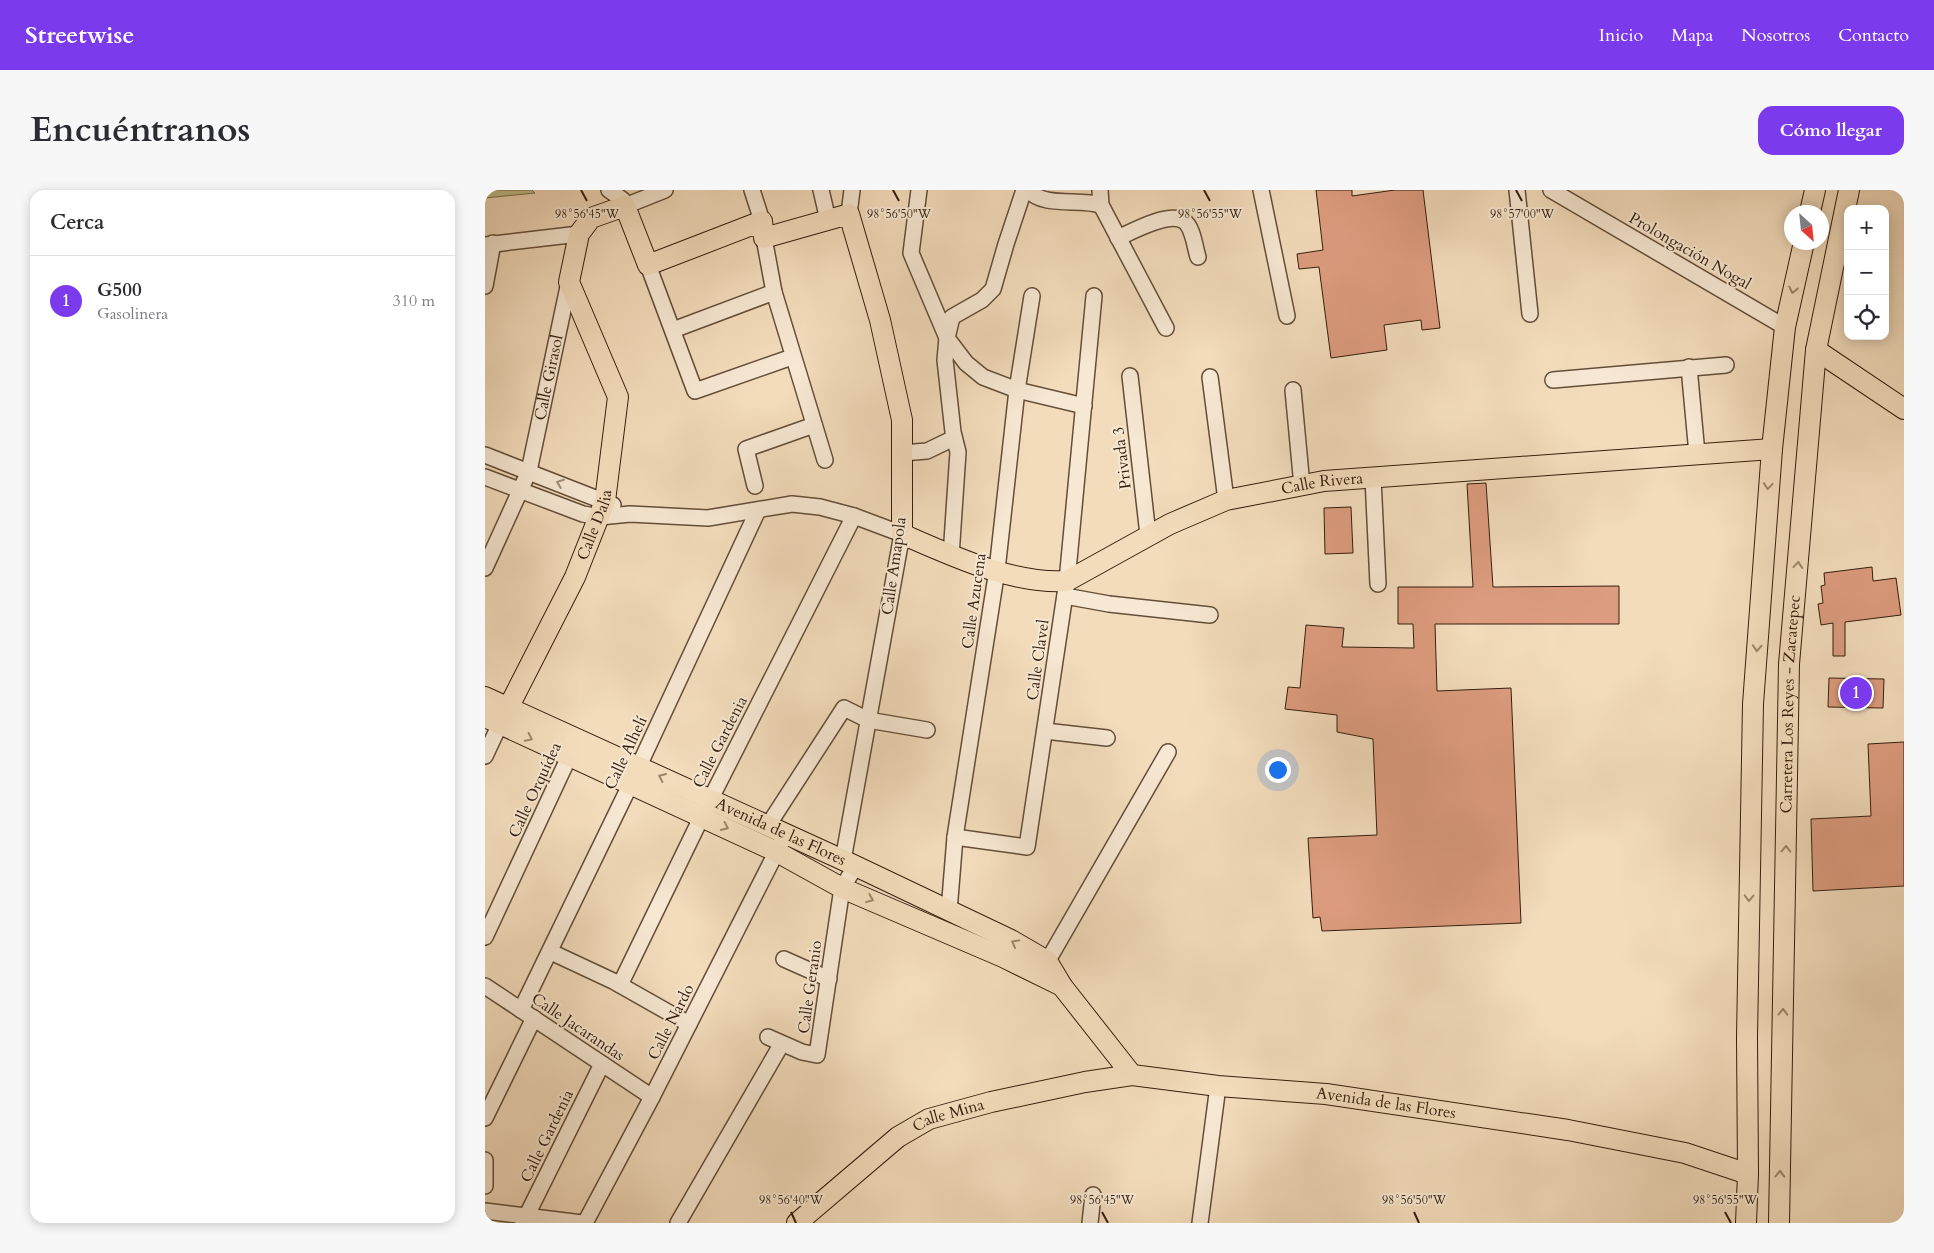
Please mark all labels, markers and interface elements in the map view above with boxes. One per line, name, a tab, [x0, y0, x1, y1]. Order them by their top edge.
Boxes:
text: Streetwise	[25, 19, 134, 52]
text: Inicio	[1599, 23, 1643, 48]
text: Mapa	[1671, 23, 1713, 48]
text: Nosotros	[1741, 23, 1810, 48]
text: Contacto	[1838, 23, 1909, 48]
text: Encuéntranos	[30, 106, 251, 154]
button: Cómo llegar	[1758, 106, 1904, 155]
north arrow	[1784, 205, 1829, 250]
map controls	[1844, 205, 1889, 340]
button: +	[1844, 205, 1889, 250]
text: 98°56'45"W	[555, 206, 620, 222]
text: 98°56'50"W	[867, 206, 932, 222]
text: 98°56'55"W	[1178, 206, 1243, 222]
text: 98°57'00"W	[1490, 206, 1555, 222]
street label: Prolongación Nogal	[1625, 207, 1755, 295]
text: Cerca	[50, 208, 104, 237]
button: −	[1844, 250, 1889, 295]
text: G500	[97, 277, 142, 303]
one-way arrow	[1788, 286, 1799, 295]
text: 1	[62, 290, 70, 312]
text: 310 m	[393, 290, 435, 312]
button: locate	[1844, 295, 1889, 340]
text: Gasolinera	[97, 303, 168, 325]
street label: Calle Girasol	[529, 333, 569, 422]
street label: Privada 3	[1107, 426, 1137, 490]
street label: Calle Rivera	[1279, 467, 1364, 500]
one-way arrow	[556, 479, 565, 489]
one-way arrow	[1763, 482, 1774, 490]
street label: Calle Dalia	[572, 488, 617, 564]
street label: Calle Amapola	[876, 515, 912, 616]
street label: Calle Azucena	[956, 551, 992, 650]
one-way arrow	[1792, 560, 1803, 568]
street label: Carretera Los Reyes - Zacatepec	[1775, 594, 1806, 814]
street label: Calle Clavel	[1021, 618, 1055, 702]
one-way arrow	[1751, 644, 1762, 652]
pin: 1	[1840, 674, 1872, 712]
street label: Calle Gardenia	[687, 692, 753, 792]
street label: Calle Alhelí	[599, 712, 653, 793]
one-way arrow	[524, 732, 533, 742]
street label: Calle Orquídea	[503, 739, 567, 841]
your location	[1265, 757, 1291, 783]
one-way arrow	[658, 773, 667, 784]
street label: Avenida de las Flores	[712, 792, 850, 871]
one-way arrow	[720, 820, 729, 831]
one-way arrow	[1781, 845, 1791, 853]
one-way arrow	[865, 893, 874, 903]
one-way arrow	[1744, 894, 1755, 902]
street label: Calle Geranio	[793, 939, 827, 1035]
one-way arrow	[1011, 939, 1020, 949]
street label: Calle Nardo	[642, 980, 700, 1064]
street label: Calle Jacarandas	[527, 988, 629, 1066]
one-way arrow	[1778, 1008, 1788, 1016]
street label: Avenida de las Flores	[1315, 1082, 1457, 1124]
street label: Calle Gardenia	[515, 1086, 579, 1186]
street label: Calle Mina	[908, 1093, 987, 1137]
one-way arrow	[1775, 1170, 1785, 1178]
text: 98°56'40"W	[759, 1192, 824, 1208]
text: 98°56'45"W	[1070, 1192, 1135, 1208]
text: 98°56'50"W	[1382, 1192, 1447, 1208]
text: 98°56'55"W	[1693, 1192, 1758, 1208]

